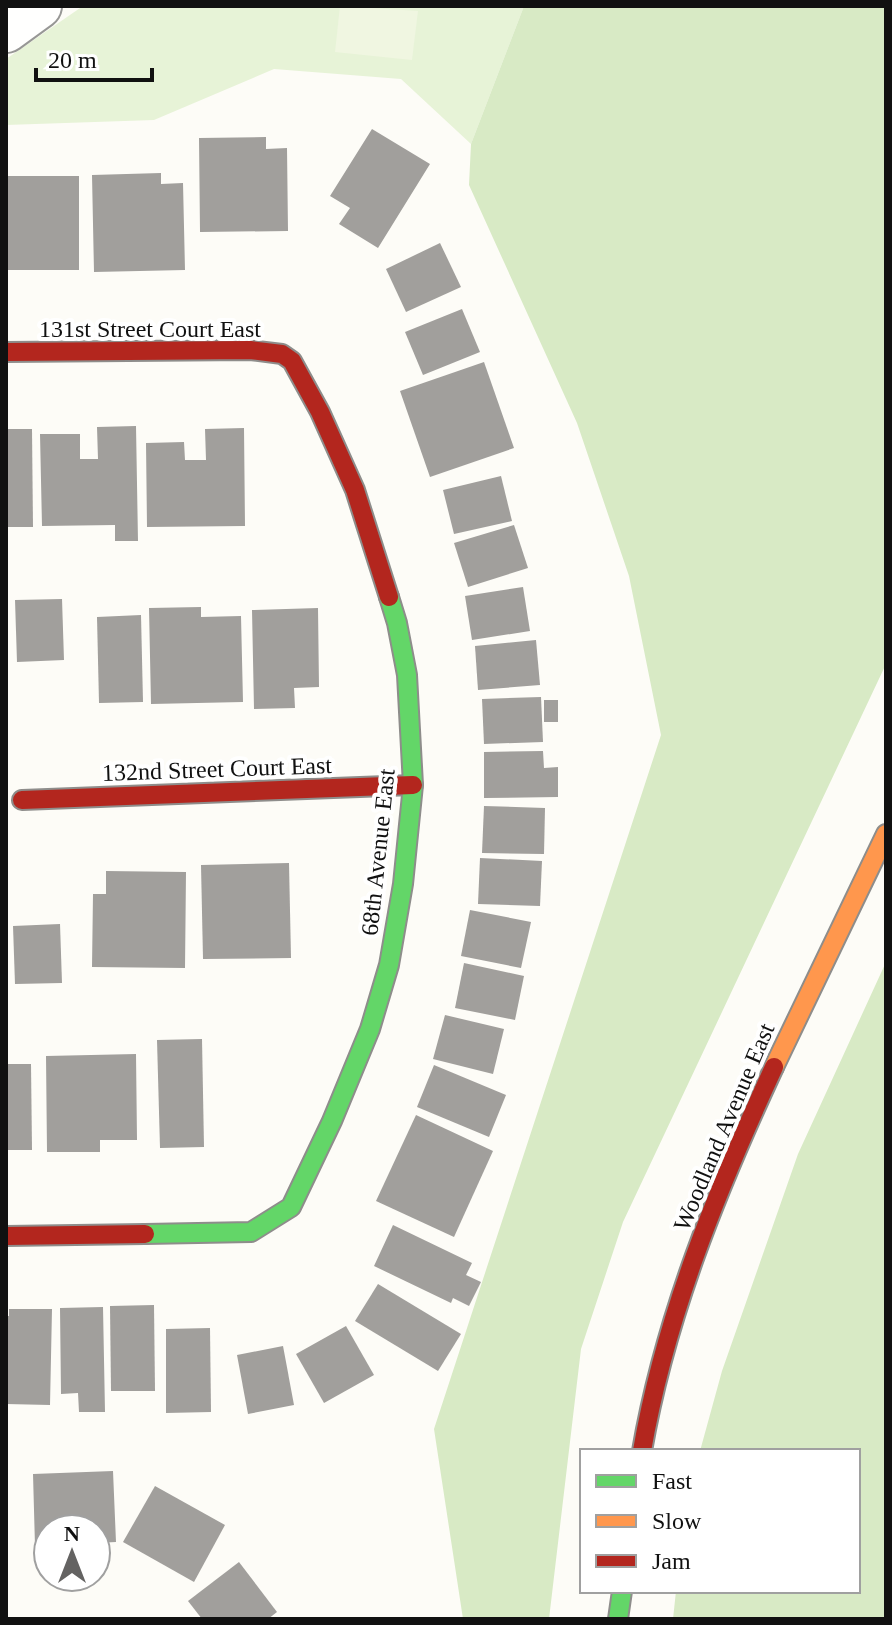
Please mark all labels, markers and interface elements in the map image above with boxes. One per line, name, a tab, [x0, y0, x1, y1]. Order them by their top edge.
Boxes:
scale bar	[36, 32, 152, 82]
text: 20 m	[48, 47, 97, 73]
street label: 131st Street Court East	[39, 316, 261, 342]
street label: 132nd Street Court East	[102, 752, 333, 786]
street label: 68th Avenue East	[356, 767, 400, 937]
street label: Woodland Avenue East	[668, 1019, 780, 1235]
legend	[580, 1449, 860, 1593]
text: Fast	[652, 1468, 692, 1494]
text: Slow	[652, 1508, 702, 1534]
north arrow	[32, 1513, 112, 1593]
text: N	[64, 1521, 80, 1546]
text: Jam	[652, 1548, 691, 1574]

